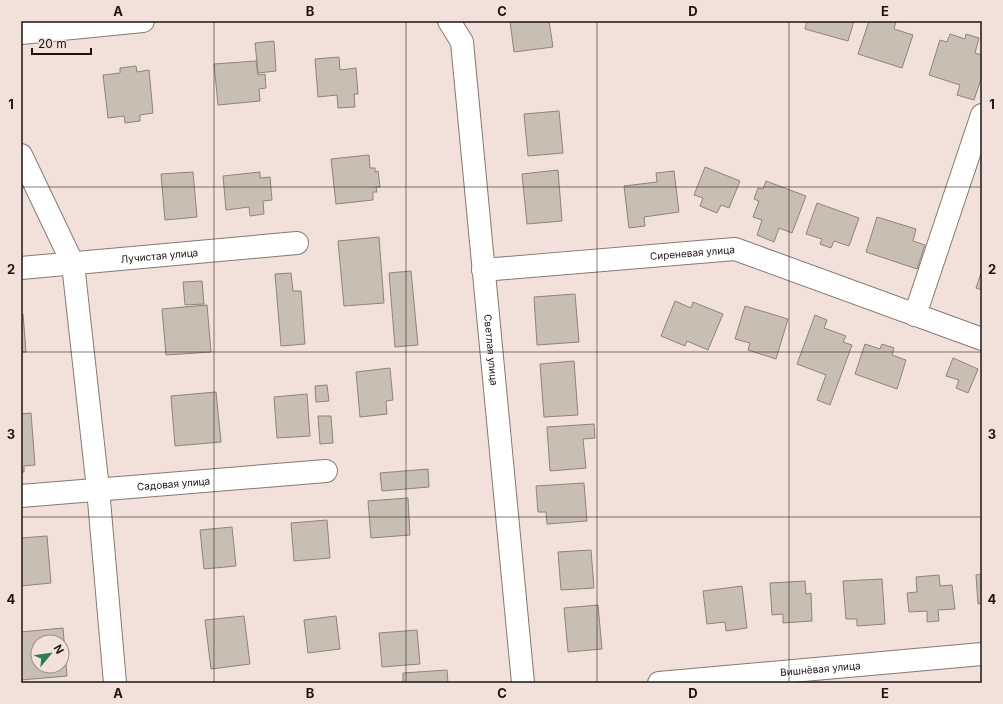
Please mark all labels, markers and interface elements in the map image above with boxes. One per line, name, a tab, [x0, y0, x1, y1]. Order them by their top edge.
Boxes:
text: A	[113, 3, 123, 19]
text: B	[306, 3, 315, 19]
text: C	[497, 3, 507, 19]
text: D	[688, 3, 698, 19]
text: E	[881, 3, 889, 19]
scale bar	[32, 30, 91, 56]
text: 20 m	[38, 36, 67, 51]
text: 1	[8, 96, 14, 112]
text: 1	[989, 96, 995, 112]
street label: Сиреневая улица	[649, 243, 735, 262]
street label: Лучистая улица	[120, 246, 199, 265]
text: 2	[7, 261, 15, 277]
text: 2	[988, 261, 996, 277]
street label: Светлая улица	[482, 314, 501, 386]
text: 3	[7, 426, 15, 442]
text: 3	[988, 426, 996, 442]
street label: Садовая улица	[136, 475, 211, 492]
text: 4	[7, 591, 16, 607]
text: 4	[988, 591, 997, 607]
north arrow	[30, 634, 70, 674]
text: N	[51, 642, 67, 656]
street label: Вишнёвая улица	[780, 659, 861, 678]
text: A	[113, 685, 123, 701]
text: B	[306, 685, 315, 701]
text: C	[497, 685, 507, 701]
text: D	[688, 685, 698, 701]
text: E	[881, 685, 889, 701]

